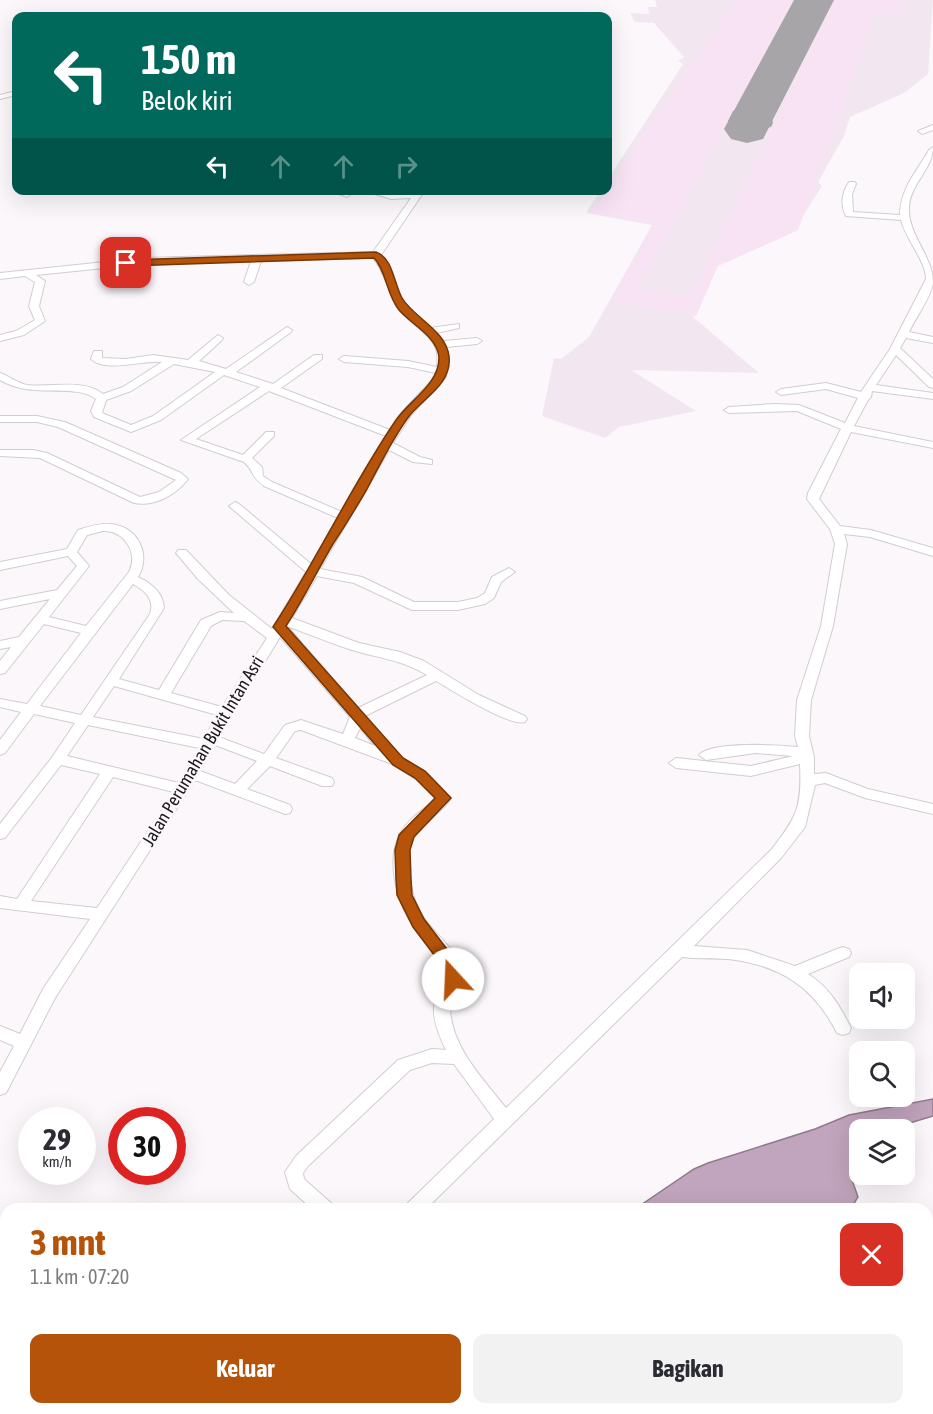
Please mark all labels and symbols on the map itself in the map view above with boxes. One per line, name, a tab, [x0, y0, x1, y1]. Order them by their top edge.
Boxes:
pin	[100, 237, 151, 288]
street label: Jalan Perumahan Bukit Intan Asri	[137, 652, 268, 850]
position arrow	[421, 947, 485, 1011]
speed limit sign: 30	[108, 1107, 186, 1185]

